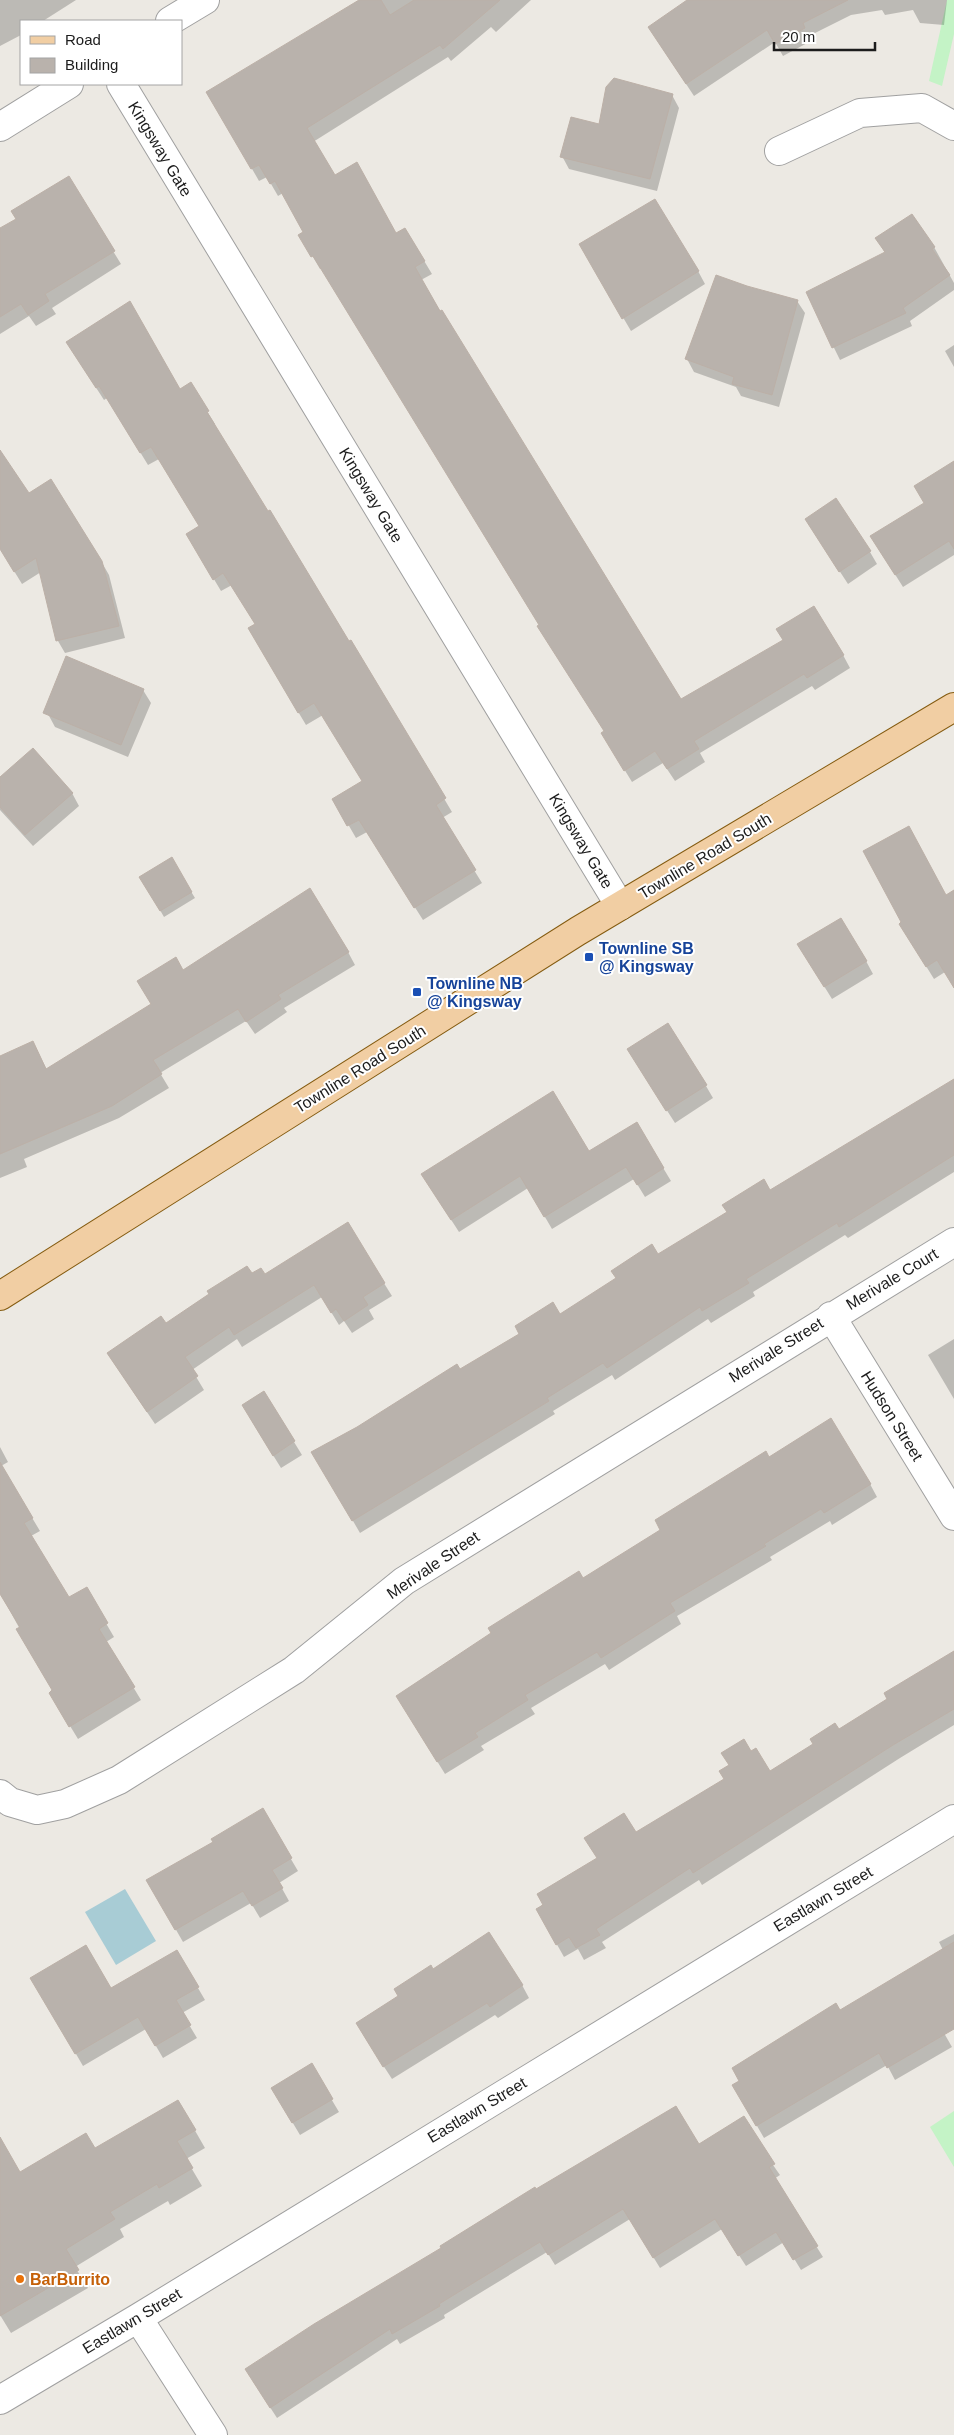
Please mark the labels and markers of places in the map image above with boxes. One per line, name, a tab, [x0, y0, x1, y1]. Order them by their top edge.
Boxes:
place label: Townline SB @ Kingsway	[599, 940, 694, 975]
marker: Townline SB @ Kingsway	[583, 951, 595, 963]
place label: Townline NB @ Kingsway	[427, 975, 523, 1010]
marker: Townline NB @ Kingsway	[411, 986, 423, 998]
place label: BarBurrito	[30, 2271, 110, 2288]
marker: BarBurrito	[14, 2273, 26, 2285]

